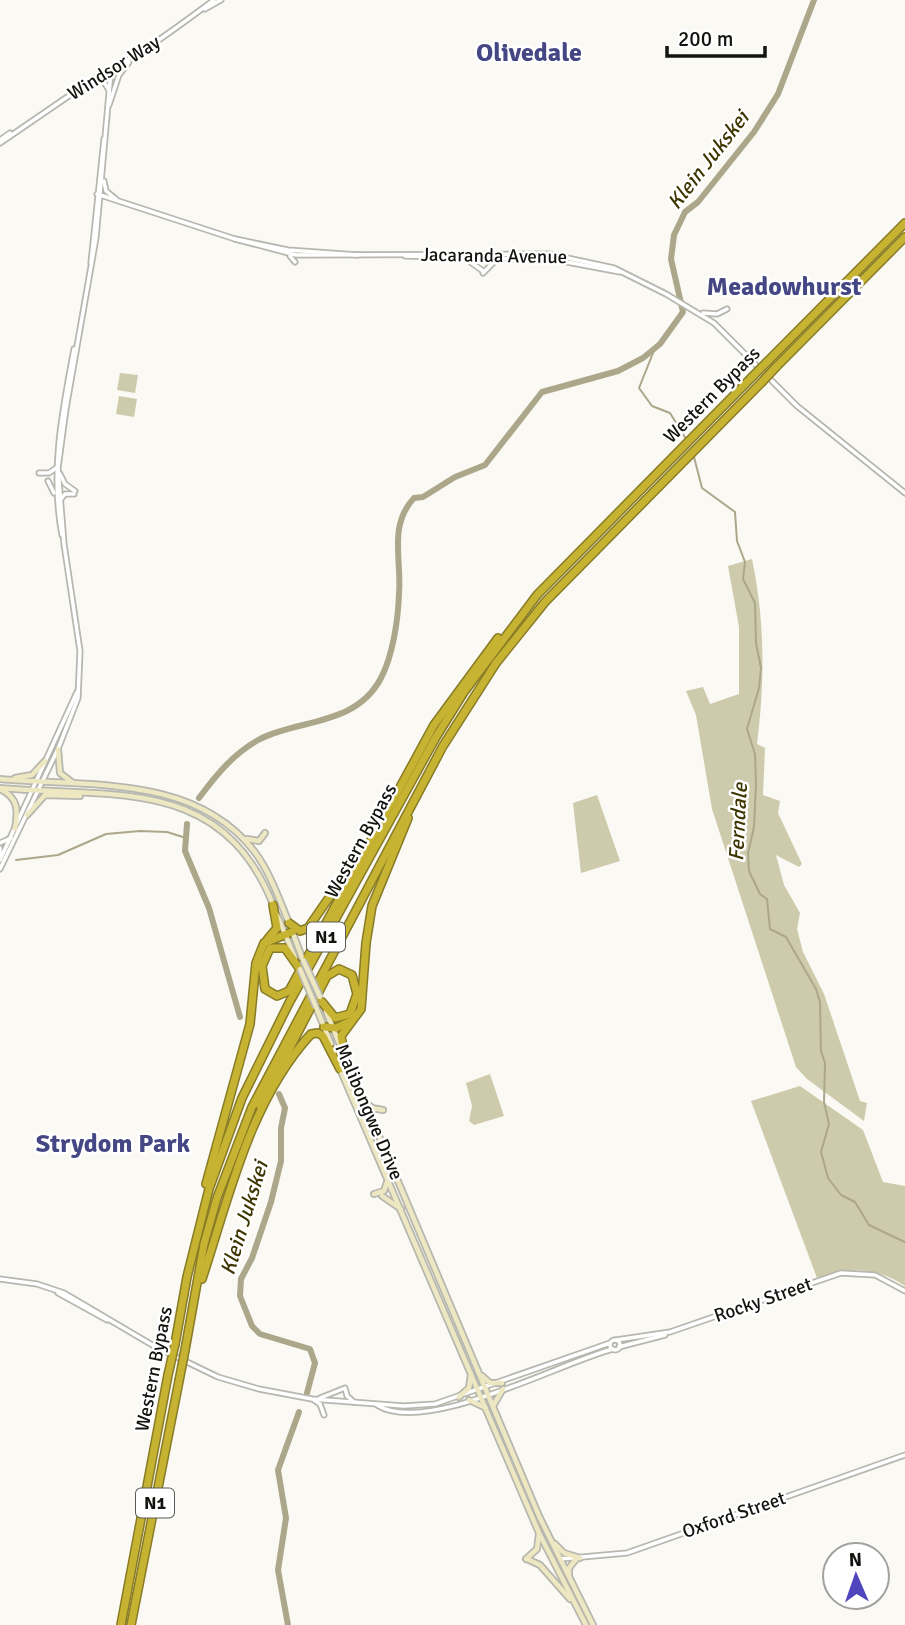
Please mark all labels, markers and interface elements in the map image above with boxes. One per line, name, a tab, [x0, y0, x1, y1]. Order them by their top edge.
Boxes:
scale bar	[667, 14, 765, 58]
text: 200 m	[678, 26, 733, 52]
street label: Windsor Way	[63, 30, 165, 106]
district label: Olivedale	[476, 37, 582, 69]
water label: Klein Jukskei	[662, 104, 756, 214]
street label: Jacaranda Avenue	[421, 243, 567, 269]
district label: Meadowhurst	[707, 271, 862, 303]
street label: Western Bypass	[659, 342, 765, 448]
street label: Western Bypass	[320, 780, 402, 902]
water label: Ferndale	[723, 781, 753, 862]
road number: N1	[307, 922, 345, 952]
street label: Malibongwe Drive	[330, 1040, 408, 1184]
district label: Strydom Park	[36, 1128, 191, 1160]
water label: Klein Jukskei	[214, 1156, 274, 1278]
street label: Rocky Street	[711, 1272, 816, 1328]
street label: Western Bypass	[130, 1304, 178, 1434]
street label: Oxford Street	[679, 1486, 789, 1544]
road number: N1	[136, 1488, 174, 1518]
north arrow	[821, 1541, 891, 1611]
text: N	[848, 1548, 862, 1572]

